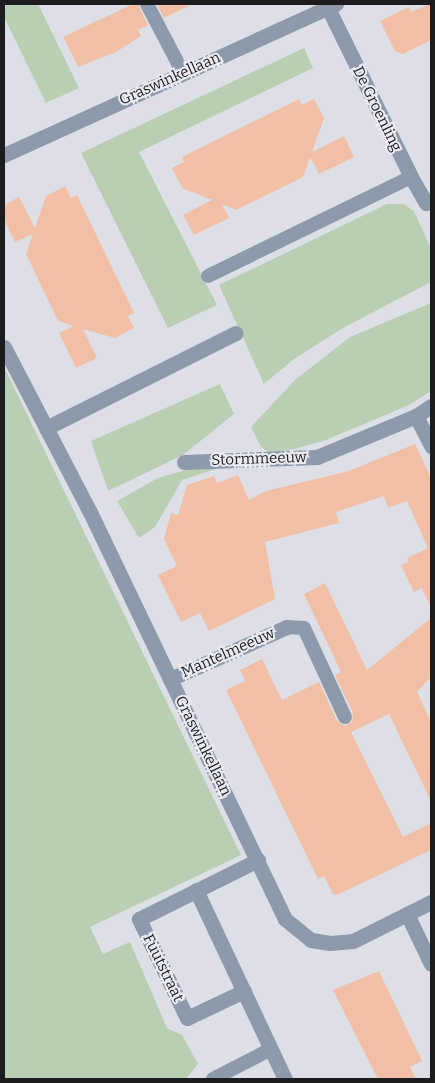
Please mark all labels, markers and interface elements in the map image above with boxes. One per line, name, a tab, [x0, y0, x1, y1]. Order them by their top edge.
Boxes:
street label: Graswinkellaan	[117, 49, 223, 109]
street label: De Groenling	[349, 64, 405, 154]
street label: Stormmeeuw	[211, 448, 307, 470]
street label: Mantelmeeuw	[178, 624, 278, 682]
street label: Graswinkellaan	[171, 693, 235, 799]
street label: Fuutstraat	[139, 931, 187, 1005]

